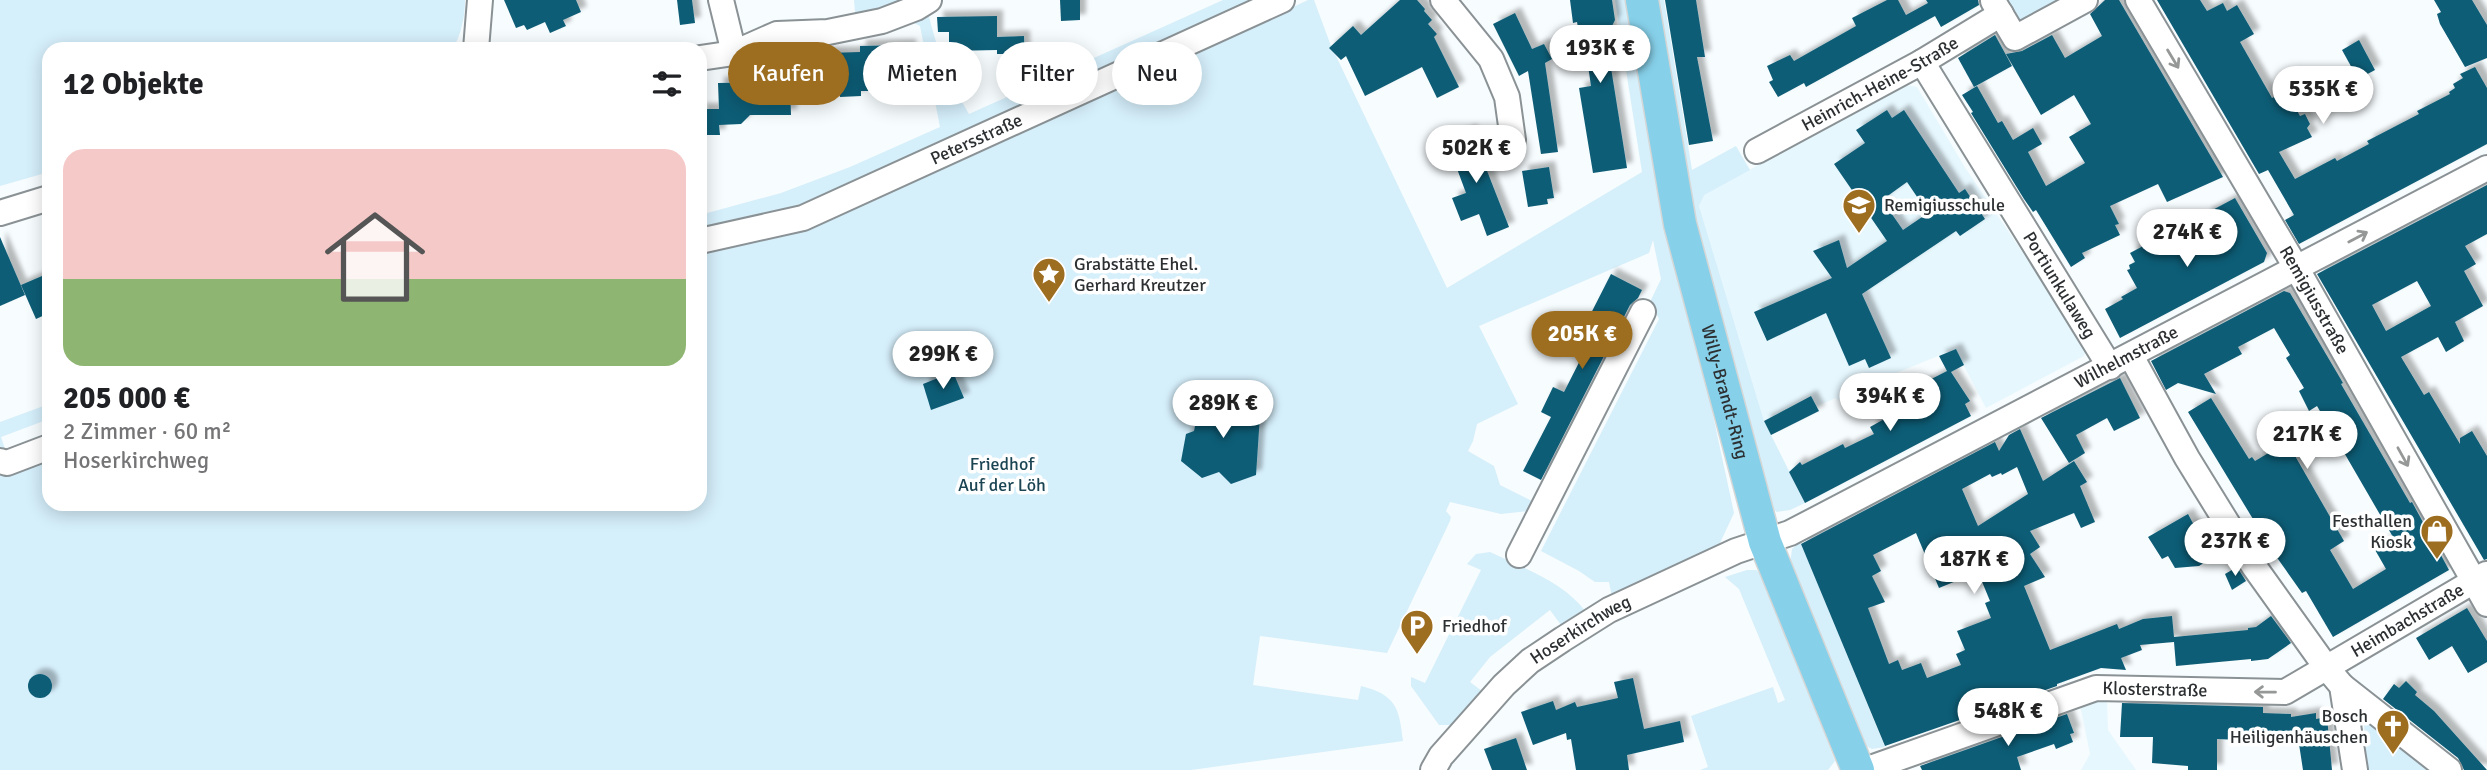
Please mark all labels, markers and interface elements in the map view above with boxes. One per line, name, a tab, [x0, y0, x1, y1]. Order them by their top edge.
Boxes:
pin: 193K €	[1543, 25, 1657, 85]
street label: Heinrich-Heine-Straße	[1798, 32, 1962, 136]
text: 193K €	[1565, 33, 1635, 62]
chip: Kaufen	[728, 42, 849, 105]
chip: Mieten	[863, 42, 982, 105]
chip: Filter	[996, 42, 1098, 105]
chip: Neu	[1112, 42, 1202, 105]
one-way arrow	[2166, 48, 2180, 68]
icon: filters	[648, 65, 686, 103]
text: 12 Objekte	[63, 66, 204, 103]
pin: 535K €	[2266, 66, 2380, 126]
text: 535K €	[2288, 74, 2358, 103]
street label: Petersstraße	[927, 109, 1026, 170]
pin: 502K €	[1419, 125, 1533, 185]
text: 502K €	[1441, 133, 1511, 162]
school or university icon: Remigiusschule	[1840, 186, 1878, 235]
icon: home	[312, 194, 438, 320]
place label: Remigiusschule	[1884, 194, 2005, 216]
pin: 274K €	[2130, 210, 2244, 269]
text: 274K €	[2152, 217, 2222, 246]
street label: Portiunkulaweg	[2018, 228, 2101, 342]
one-way arrow	[2347, 230, 2367, 244]
street label: Remigiusstraße	[2275, 242, 2354, 358]
place label: Grabstätte Ehel. Gerhard Kreutzer	[1074, 253, 1206, 296]
place icon: Grabstätte Ehel. Gerhard Kreutzer	[1030, 255, 1068, 304]
pin: 205K €	[1525, 312, 1639, 371]
text: 205K €	[1547, 319, 1617, 348]
street label: Wilhelmstraße	[2071, 321, 2182, 393]
street label: Willy-Brandt-Ring	[1696, 322, 1753, 462]
pin: 299K €	[886, 332, 1000, 391]
text: 299K €	[908, 339, 978, 368]
pin: 394K €	[1833, 374, 1947, 433]
text: 205 000 €	[63, 380, 190, 417]
pin: 289K €	[1166, 380, 1280, 440]
text: 394K €	[1855, 381, 1925, 410]
text: 289K €	[1188, 388, 1258, 417]
pin: 217K €	[2250, 412, 2364, 471]
text: 2 Zimmer · 60 m²	[63, 417, 231, 446]
text: 217K €	[2272, 419, 2342, 448]
text: Hoserkirchweg	[63, 446, 209, 475]
one-way arrow	[2396, 446, 2410, 466]
park label: Friedhof Auf der Löh	[958, 453, 1046, 496]
place label: Festhallen Kiosk	[2332, 510, 2412, 553]
shop icon: Festhallen Kiosk	[2418, 512, 2456, 561]
pin: 237K €	[2178, 518, 2292, 578]
text: 237K €	[2200, 526, 2270, 555]
pin: 187K €	[1917, 536, 2031, 596]
text: 187K €	[1939, 544, 2009, 573]
street label: Heimbachstraße	[2347, 578, 2468, 662]
street label: Hoserkirchweg	[1526, 590, 1634, 669]
parking icon: Friedhof	[1398, 607, 1436, 656]
place label: Friedhof	[1442, 615, 1507, 637]
street label: Klosterstraße	[2102, 677, 2208, 701]
one-way arrow	[2253, 685, 2276, 698]
pin: 548K €	[1951, 688, 2065, 748]
text: 548K €	[1973, 696, 2043, 725]
place label: Bosch Heiligenhäuschen	[2230, 705, 2368, 748]
church icon: Bosch Heiligenhäuschen	[2374, 707, 2412, 756]

